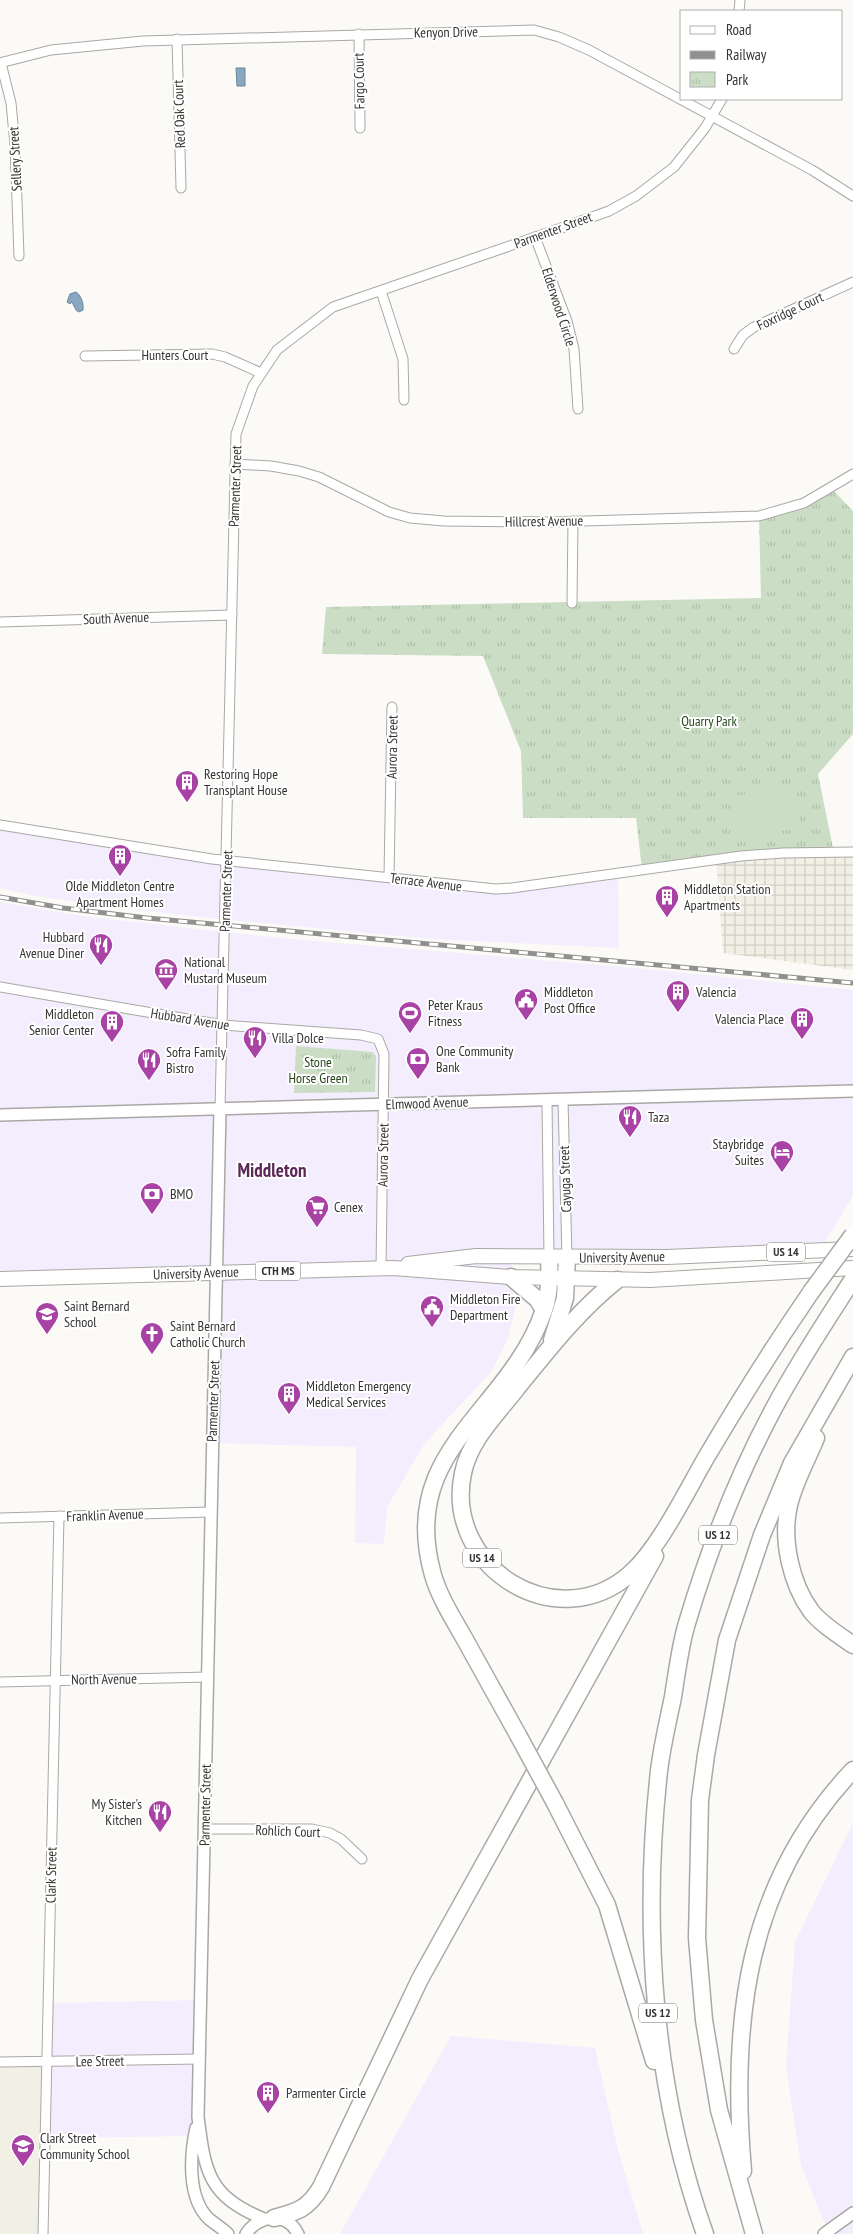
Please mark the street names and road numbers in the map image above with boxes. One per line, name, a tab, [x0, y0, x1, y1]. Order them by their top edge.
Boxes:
street label: Kenyon Drive	[414, 22, 478, 42]
street label: Fargo Court	[350, 52, 368, 109]
street label: Red Oak Court	[169, 79, 189, 149]
street label: Sellery Street	[4, 126, 26, 192]
street label: Parmenter Street	[512, 208, 595, 252]
street label: Elderwood Circle	[538, 265, 580, 349]
street label: Foxridge Court	[754, 288, 826, 334]
street label: Hunters Court	[142, 346, 209, 364]
street label: Parmenter Street	[225, 445, 245, 527]
street label: Hillcrest Avenue	[505, 511, 583, 531]
street label: South Avenue	[83, 608, 150, 628]
street label: Aurora Street	[382, 715, 402, 779]
street label: Parmenter Street	[216, 850, 236, 932]
street label: Terrace Avenue	[389, 869, 463, 895]
street label: Hubbard Avenue	[149, 1004, 231, 1034]
street label: Elmwood Avenue	[385, 1093, 469, 1113]
street label: Aurora Street	[373, 1123, 393, 1187]
street label: Cayuga Street	[555, 1145, 575, 1213]
road number: US 14	[767, 1242, 805, 1262]
street label: University Avenue	[579, 1247, 665, 1267]
street label: University Avenue	[153, 1262, 239, 1283]
road number: CTH MS	[256, 1262, 300, 1280]
street label: Parmenter Street	[203, 1360, 223, 1442]
street label: Franklin Avenue	[66, 1505, 144, 1525]
road number: US 12	[699, 1526, 737, 1544]
road number: US 14	[463, 1549, 501, 1568]
street label: North Avenue	[71, 1669, 137, 1689]
street label: Parmenter Street	[195, 1764, 215, 1846]
street label: Rohlich Court	[255, 1821, 321, 1841]
street label: Clark Street	[42, 1847, 60, 1903]
road number: US 12	[639, 2004, 677, 2022]
street label: Lee Street	[76, 2052, 125, 2070]

